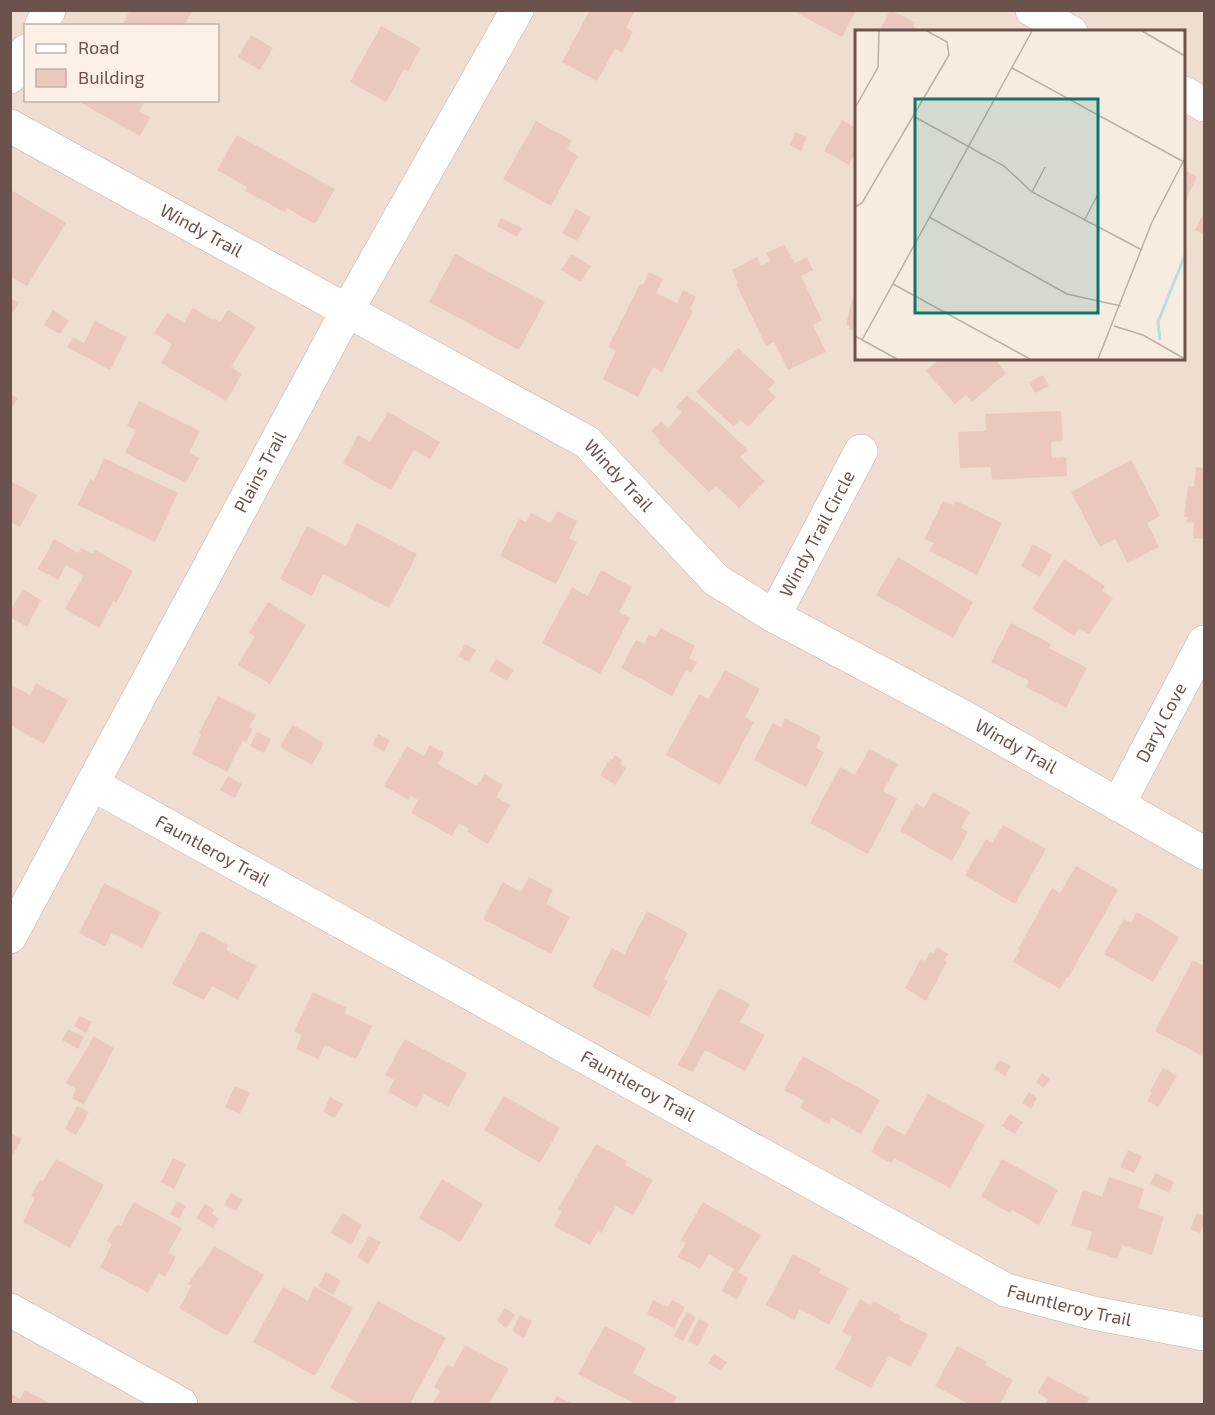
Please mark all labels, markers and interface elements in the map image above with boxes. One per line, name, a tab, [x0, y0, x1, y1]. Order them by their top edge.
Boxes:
legend	[24, 24, 219, 102]
inset map	[855, 30, 1185, 360]
text: Road	[78, 36, 119, 58]
text: Building	[78, 66, 145, 88]
street label: Windy Trail	[157, 198, 247, 262]
street label: Plains Trail	[229, 427, 291, 516]
street label: Windy Trail	[580, 434, 659, 516]
street label: Windy Trail Circle	[774, 466, 859, 600]
street label: Daryl Cove	[1130, 679, 1191, 766]
street label: Windy Trail	[972, 714, 1062, 778]
street label: Fauntleroy Trail	[152, 809, 275, 891]
street label: Fauntleroy Trail	[577, 1045, 700, 1126]
street label: Fauntleroy Trail	[1005, 1279, 1134, 1330]

